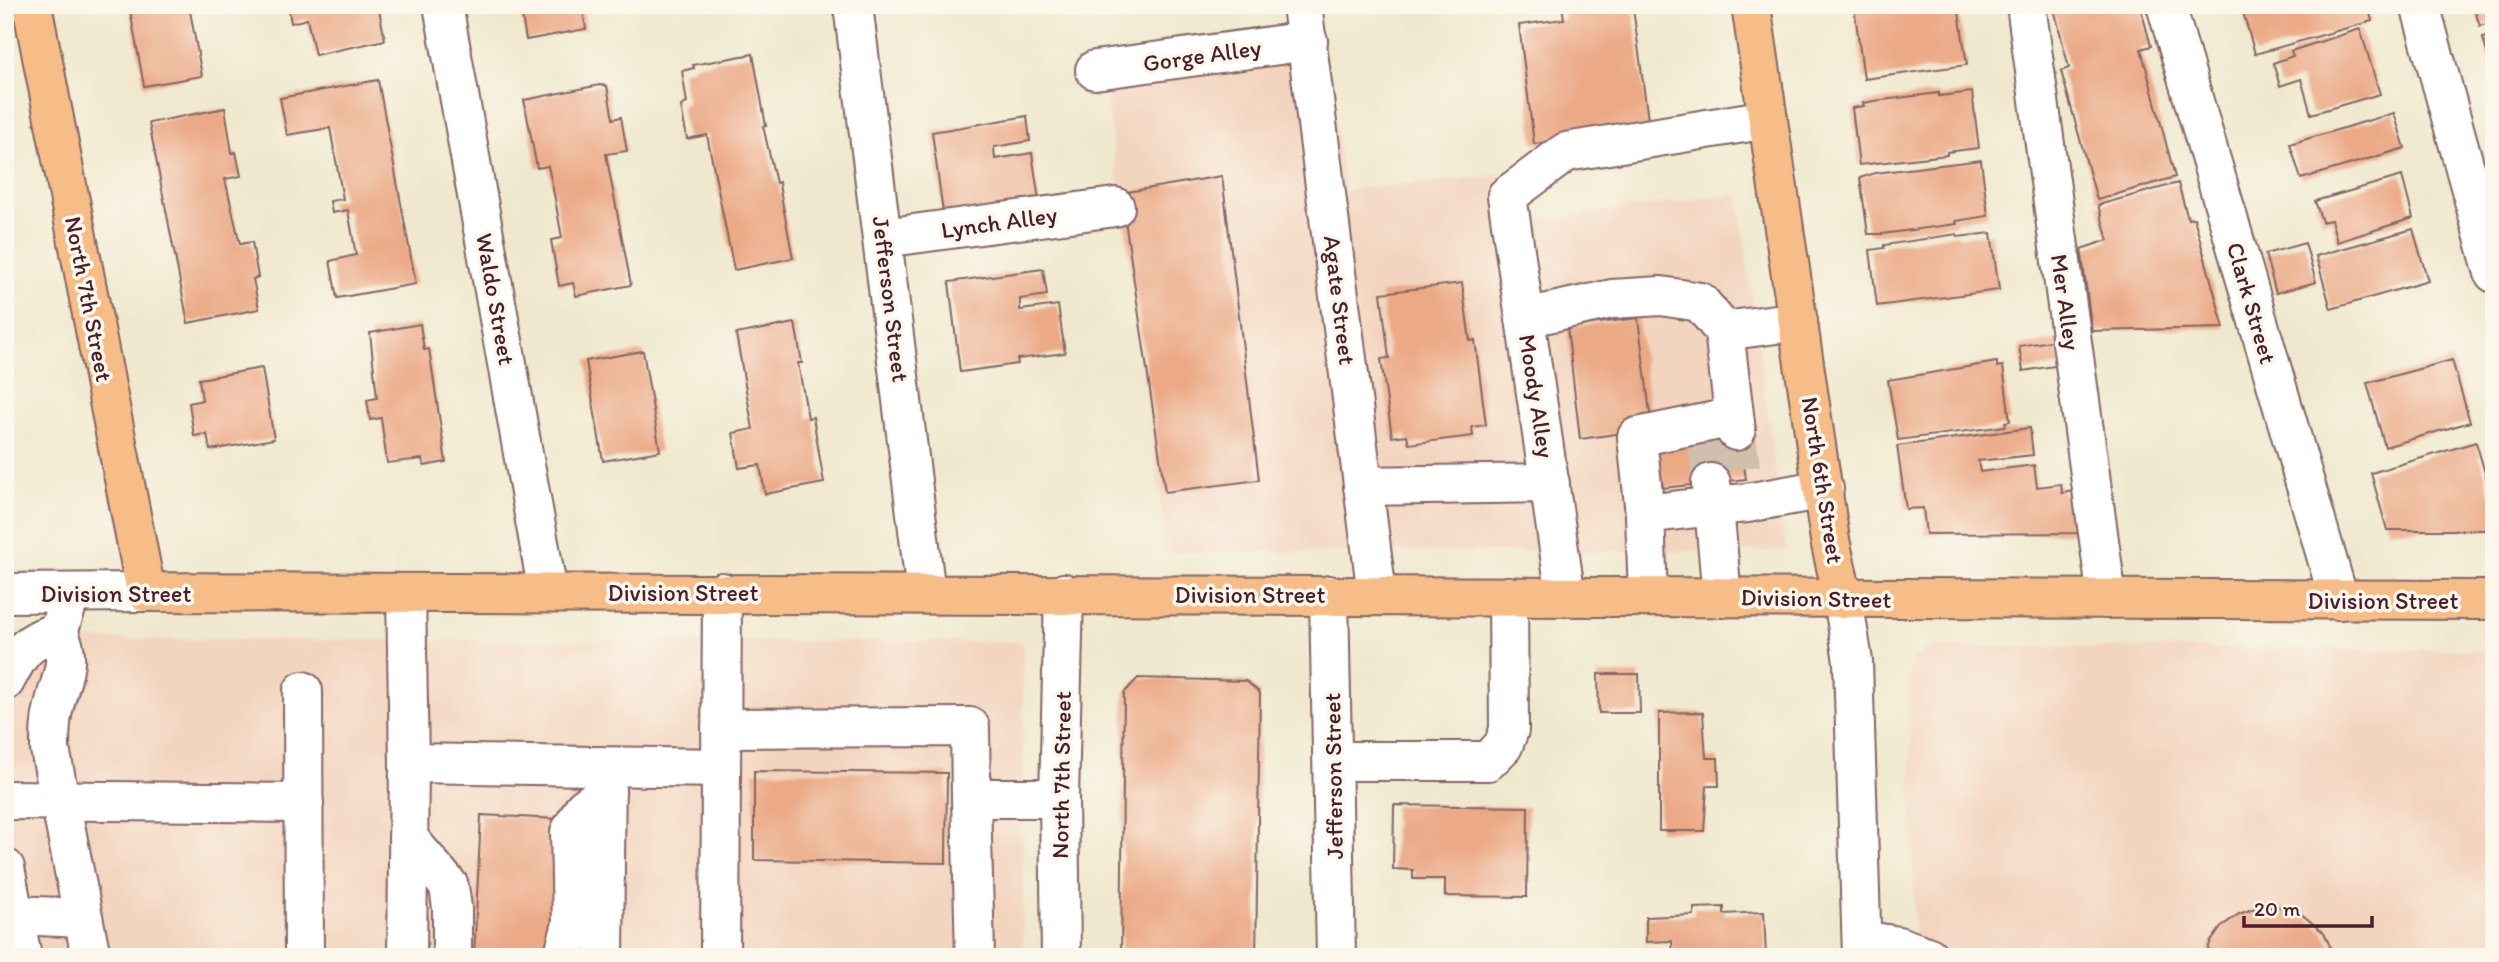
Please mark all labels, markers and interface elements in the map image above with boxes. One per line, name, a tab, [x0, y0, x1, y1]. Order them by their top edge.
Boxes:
street label: Gorge Alley	[1141, 32, 1263, 78]
street label: Lynch Alley	[939, 200, 1059, 244]
street label: North 7th Street	[59, 214, 119, 384]
street label: Jefferson Street	[866, 214, 916, 384]
street label: Waldo Street	[470, 231, 522, 367]
street label: Agate Street	[1318, 234, 1362, 366]
street label: Clark Street	[2221, 239, 2283, 367]
street label: Mer Alley	[2045, 252, 2087, 352]
street label: Moody Alley	[1513, 332, 1561, 460]
street label: North 6th Street	[1796, 395, 1850, 565]
street label: Division Street	[608, 578, 758, 607]
street label: Division Street	[41, 579, 191, 608]
street label: Division Street	[1175, 580, 1325, 609]
street label: Division Street	[1740, 582, 1892, 614]
street label: Division Street	[2308, 586, 2458, 615]
street label: North 7th Street	[1045, 691, 1077, 859]
street label: Jefferson Street	[1317, 692, 1349, 860]
scale bar	[2244, 885, 2371, 929]
text: 20 m	[2254, 896, 2301, 921]

